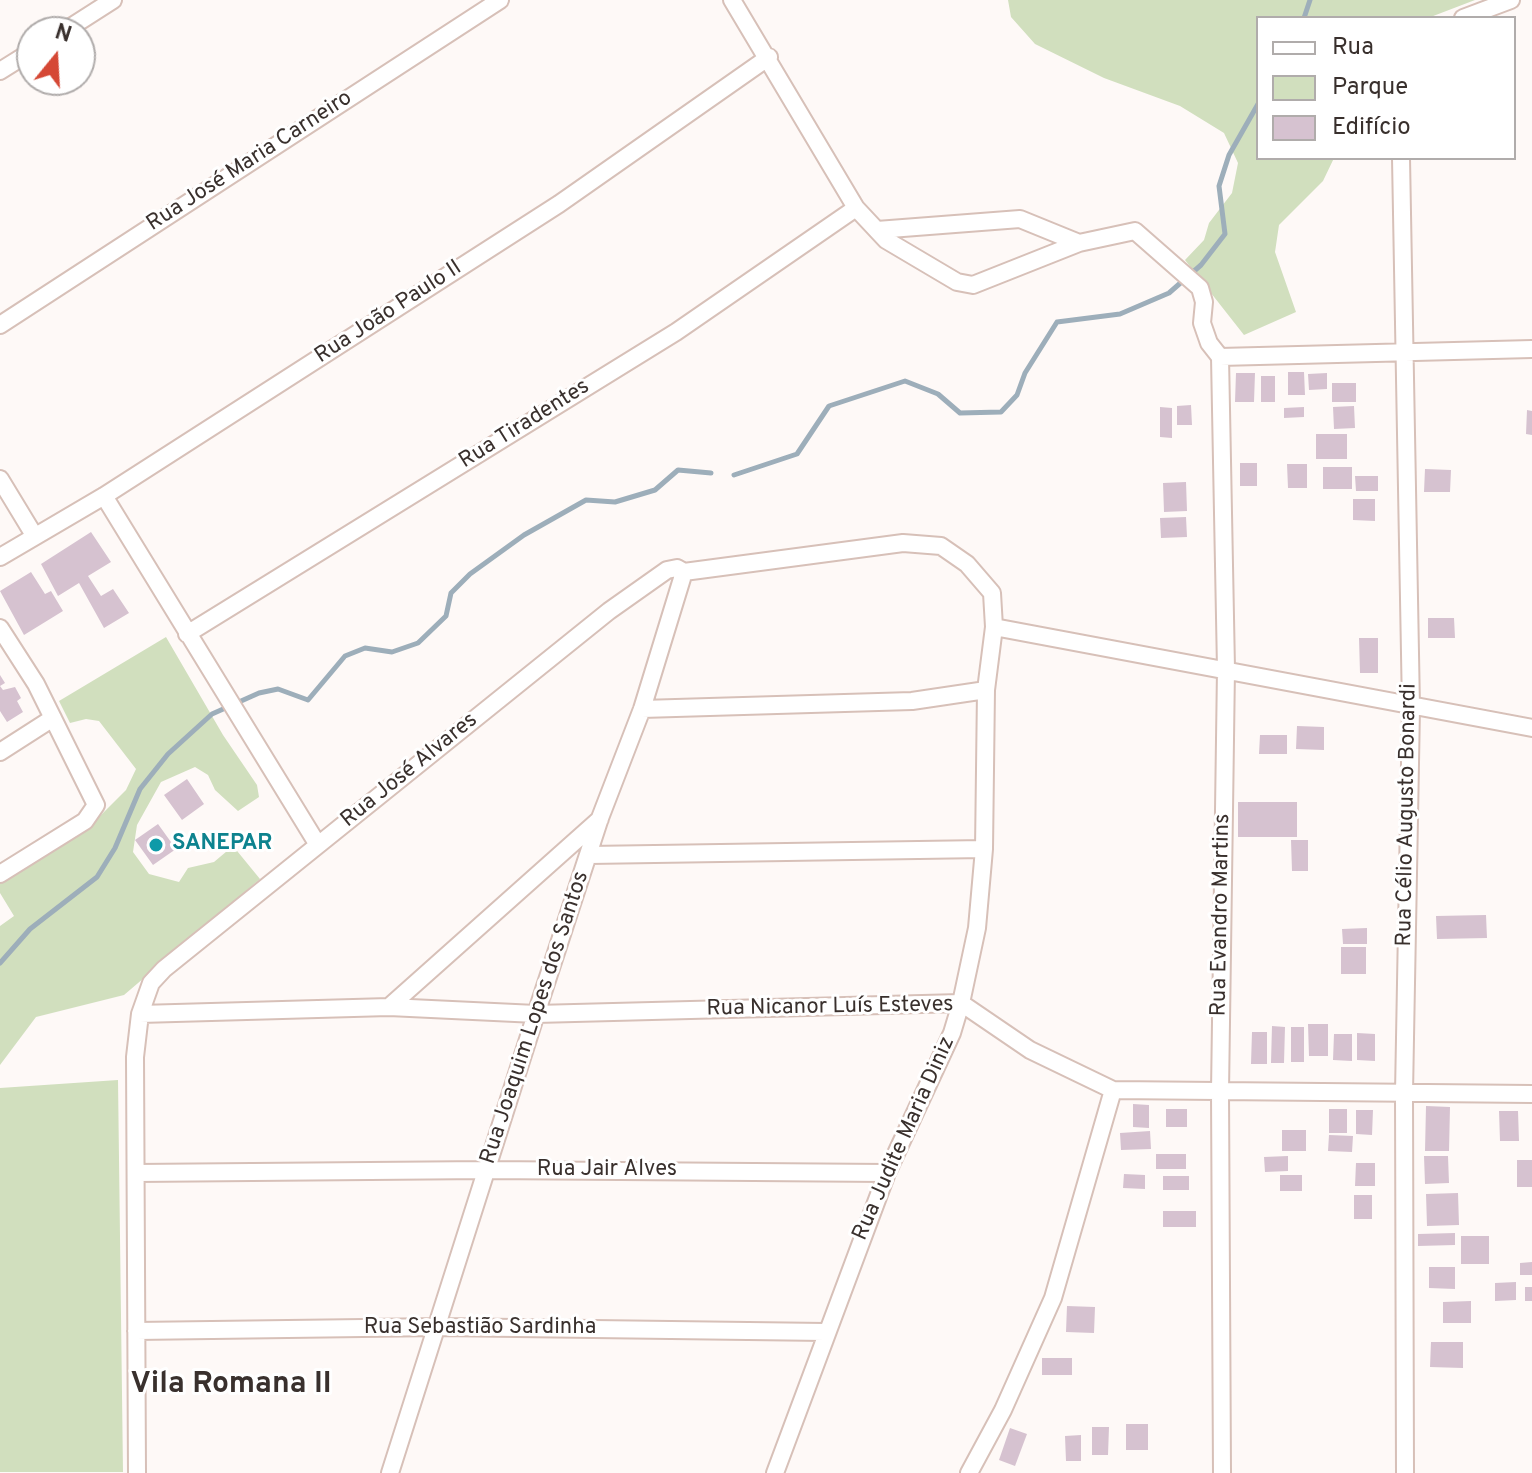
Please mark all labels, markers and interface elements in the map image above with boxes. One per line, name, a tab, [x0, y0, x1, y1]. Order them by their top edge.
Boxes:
north arrow	[16, 16, 96, 96]
legend	[1256, 16, 1516, 160]
text: N	[51, 19, 75, 50]
text: Rua	[1332, 33, 1374, 63]
text: Parque	[1332, 73, 1408, 103]
street label: Rua José Maria Carneiro	[142, 86, 358, 238]
text: Edifício	[1332, 113, 1411, 143]
street label: Rua João Paulo II	[311, 256, 467, 370]
street label: Rua Tiradentes	[455, 374, 595, 476]
street label: Rua Célio Augusto Bonardi	[1393, 683, 1423, 947]
street label: Rua José Alvares	[336, 708, 484, 834]
street label: Rua Evandro Martins	[1207, 813, 1237, 1017]
place label: SANEPAR	[172, 832, 272, 858]
marker: SANEPAR	[147, 836, 165, 854]
street label: Rua Joaquim Lopes dos Santos	[476, 868, 596, 1168]
street label: Rua Nicanor Luís Esteves	[706, 993, 954, 1023]
street label: Rua Judite Maria Diniz	[848, 1033, 962, 1245]
street label: Rua Jair Alves	[537, 1158, 677, 1184]
street label: Rua Sebastião Sardinha	[364, 1316, 596, 1342]
district label: Vila Romana II	[130, 1368, 332, 1404]

